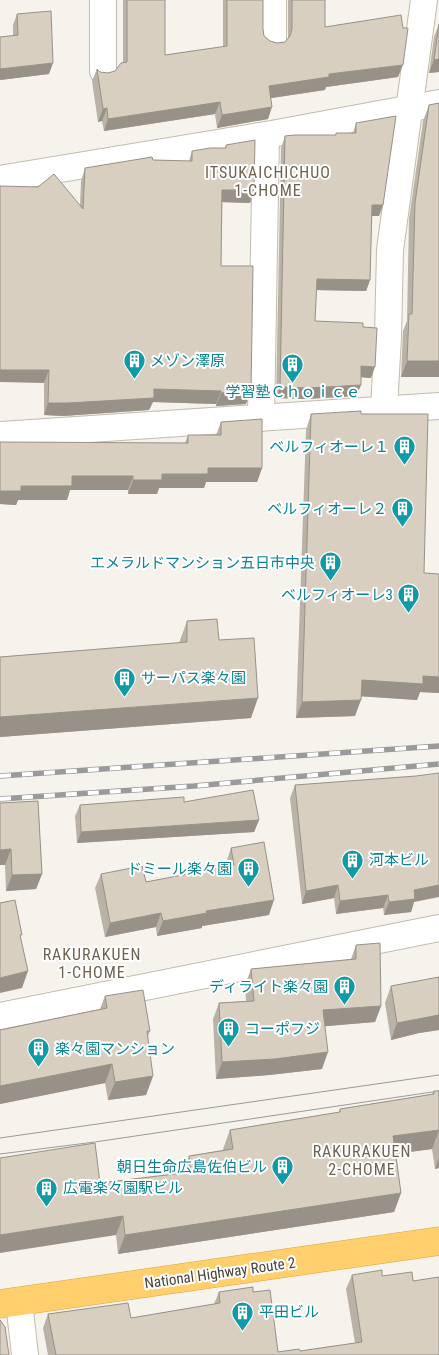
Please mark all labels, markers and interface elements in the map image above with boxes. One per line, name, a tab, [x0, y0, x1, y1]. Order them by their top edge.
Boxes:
district label: ITSUKAICHICHUO 1-CHOME	[205, 163, 331, 200]
building icon: メゾン澤原	[122, 349, 146, 380]
place label: メゾン澤原	[150, 352, 225, 370]
building icon: 学習塾Ｃｈｏｉｃｅ	[281, 352, 305, 383]
place label: 学習塾Ｃｈｏｉｃｅ	[225, 383, 361, 401]
building icon: ベルフィオーレ１	[393, 435, 417, 466]
place label: ベルフィオーレ１	[269, 438, 389, 456]
building icon: ベルフィオーレ２	[391, 497, 415, 528]
place label: ベルフィオーレ２	[267, 500, 387, 518]
building icon: エメラルドマンション五日市中央	[319, 551, 343, 582]
place label: エメラルドマンション五日市中央	[90, 554, 315, 572]
building icon: ベルフィオーレ3	[397, 583, 421, 614]
place label: ベルフィオーレ3	[281, 586, 393, 604]
building icon: サーパス楽々園	[113, 666, 137, 697]
place label: サーパス楽々園	[141, 669, 246, 687]
building icon: 河本ビル	[341, 848, 365, 879]
place label: 河本ビル	[369, 851, 429, 869]
building icon: ドミール楽々園	[236, 857, 260, 888]
place label: ドミール楽々園	[127, 860, 232, 878]
district label: RAKURAKUEN 1-CHOME	[43, 945, 141, 982]
building icon: ディライト楽々園	[332, 975, 356, 1006]
place label: ディライト楽々園	[209, 978, 328, 996]
building icon: コーポフジ	[217, 1017, 241, 1048]
place label: コーポフジ	[245, 1020, 320, 1038]
building icon: 楽々園マンション	[27, 1037, 51, 1068]
place label: 楽々園マンション	[55, 1040, 175, 1058]
district label: RAKURAKUEN 2-CHOME	[313, 1142, 411, 1179]
building icon: 朝日生命広島佐伯ビル	[271, 1155, 295, 1186]
place label: 朝日生命広島佐伯ビル	[117, 1158, 267, 1176]
building icon: 広電楽々園駅ビル	[35, 1176, 59, 1207]
place label: 広電楽々園駅ビル	[63, 1179, 183, 1197]
street label: National Highway Route 2	[143, 1253, 297, 1293]
building icon: 平田ビル	[231, 1300, 255, 1331]
place label: 平田ビル	[259, 1303, 319, 1321]

